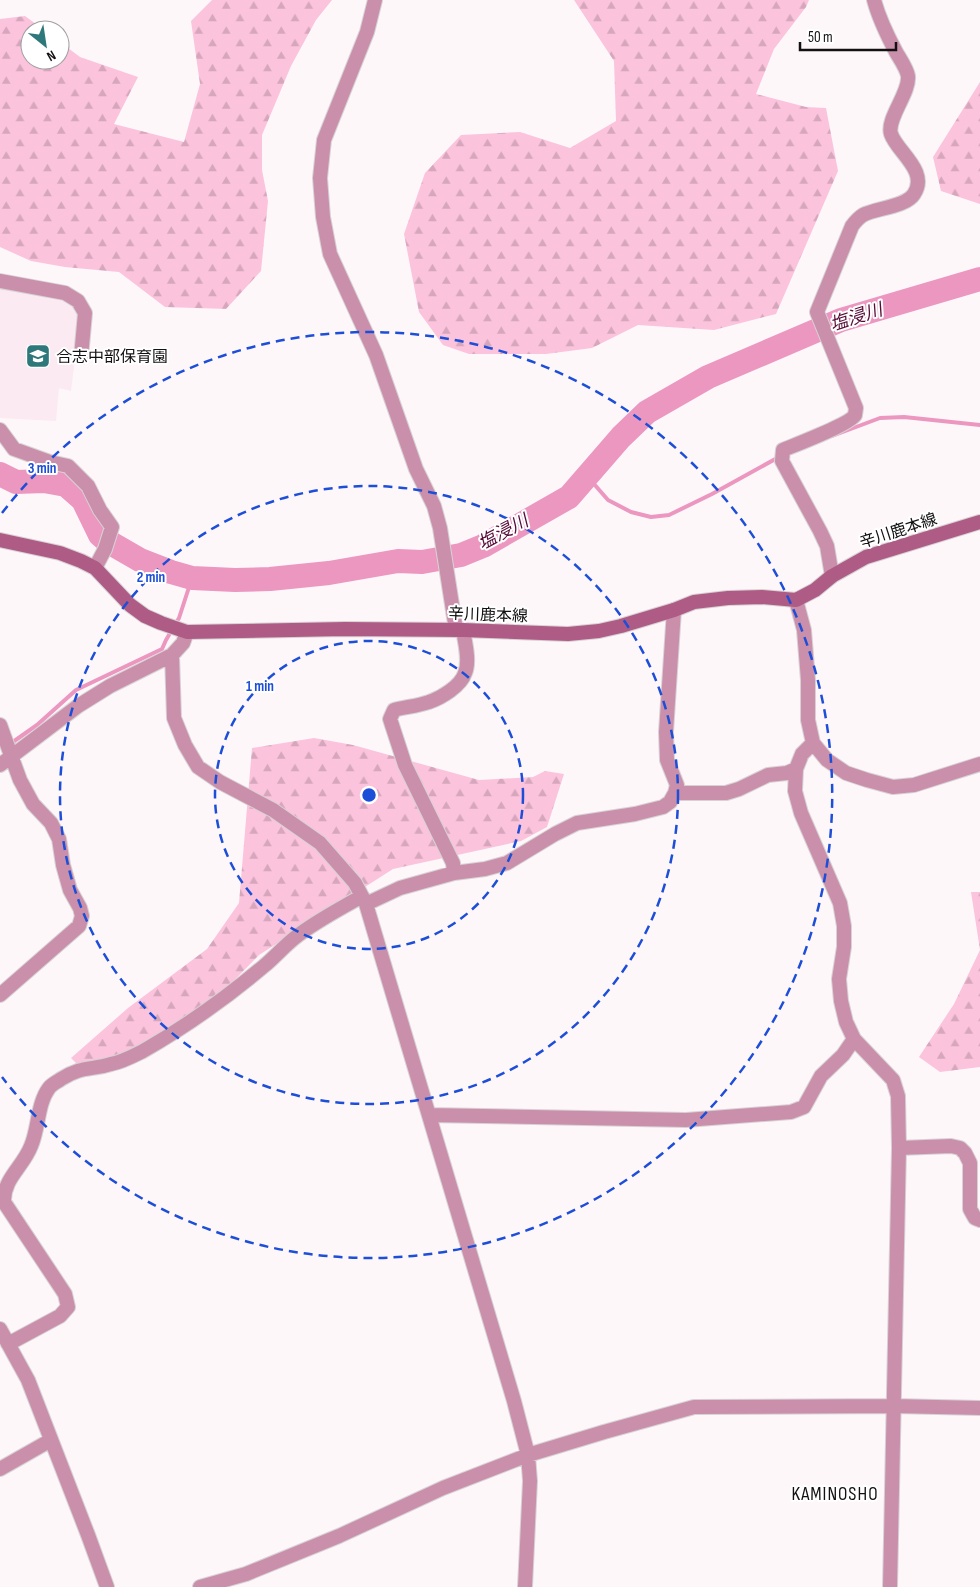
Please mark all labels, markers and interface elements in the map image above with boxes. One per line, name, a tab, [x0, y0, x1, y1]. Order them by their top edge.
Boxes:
north arrow	[20, 20, 70, 70]
scale bar	[800, 20, 896, 52]
text: 50 m	[808, 28, 833, 47]
text: N	[44, 47, 59, 65]
water label: 塩浸川	[827, 299, 887, 336]
school or university icon: 合志中部保育園	[25, 343, 51, 369]
place label: 合志中部保育園	[56, 348, 168, 367]
text: 3 min	[28, 459, 56, 478]
water label: 塩浸川	[474, 510, 534, 554]
street label: 辛川鹿本線	[857, 510, 939, 553]
text: 2 min	[137, 568, 165, 587]
street label: 辛川鹿本線	[448, 605, 528, 626]
text: 1 min	[246, 677, 274, 696]
centre of rings	[360, 786, 378, 804]
district label: KAMINOSHO	[792, 1483, 879, 1506]

